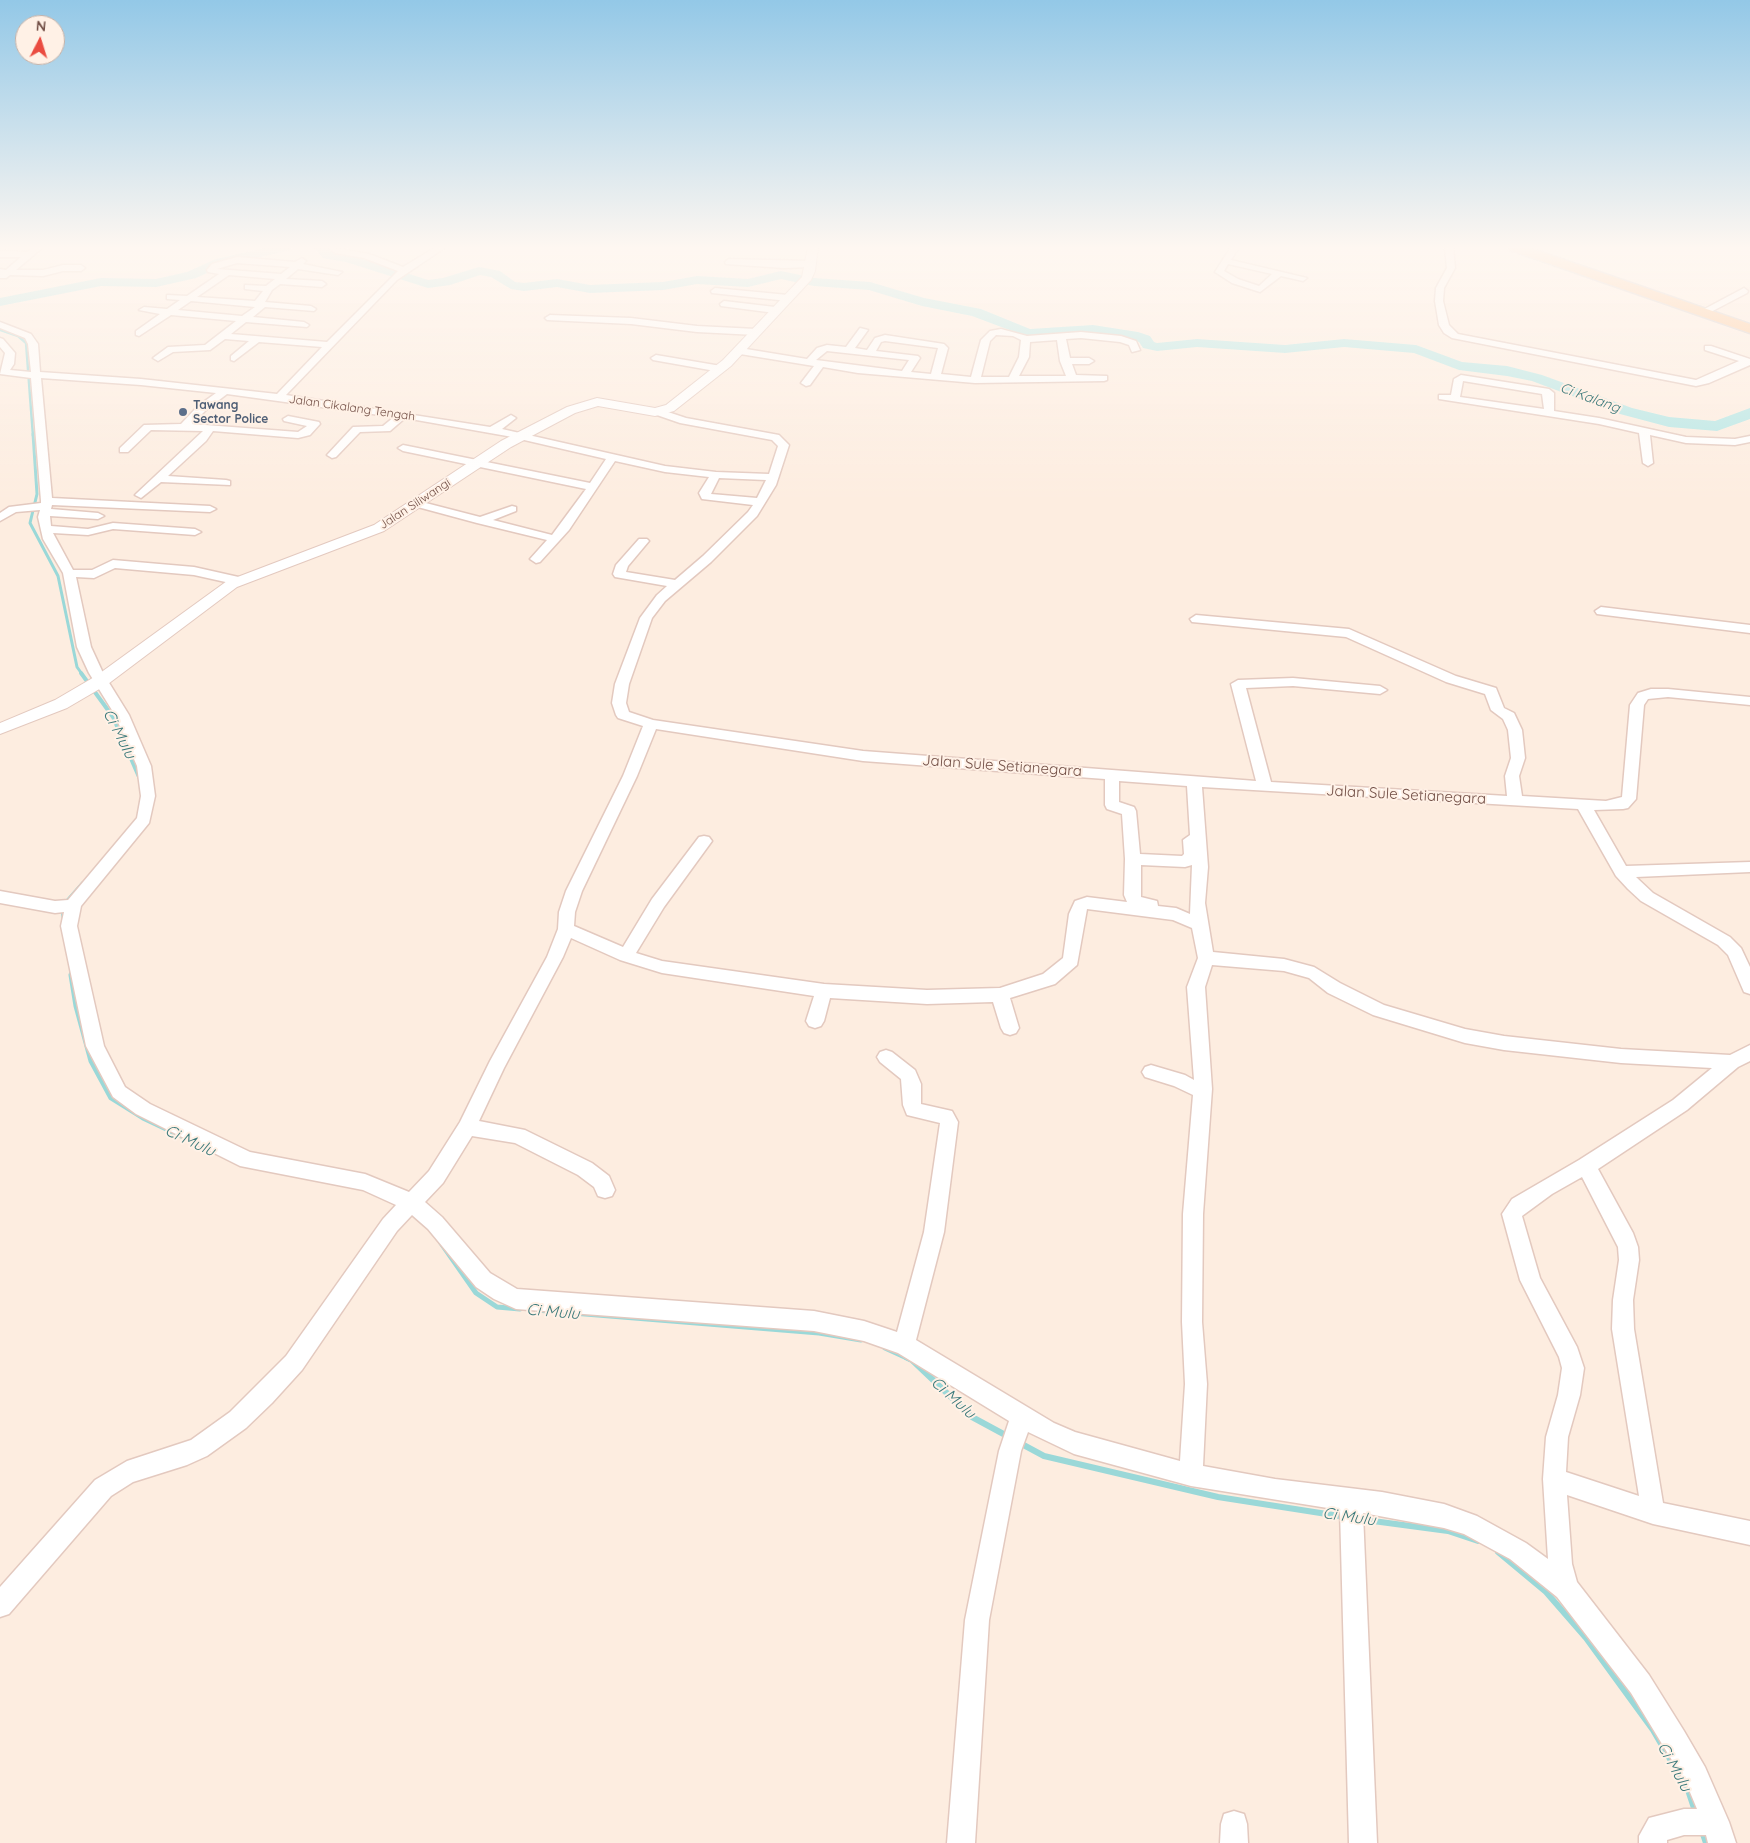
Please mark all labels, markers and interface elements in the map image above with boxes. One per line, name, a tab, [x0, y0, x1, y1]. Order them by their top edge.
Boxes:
north arrow	[15, 15, 65, 65]
text: N	[35, 17, 47, 35]
water label: Ci Kalang	[1558, 379, 1622, 417]
street label: Jalan Cikalang Tengah	[288, 392, 416, 424]
place label: Tawang Sector Police	[193, 398, 268, 426]
marker: Tawang Sector Police	[177, 406, 189, 418]
street label: Jalan Siliwangi	[377, 476, 453, 532]
water label: Ci Mulu	[98, 706, 140, 762]
street label: Jalan Sule Setianegara	[921, 751, 1083, 781]
street label: Jalan Sule Setianegara	[1326, 782, 1486, 808]
water label: Ci Mulu	[162, 1121, 218, 1161]
water label: Ci Mulu	[526, 1300, 580, 1324]
water label: Ci Mulu	[927, 1373, 979, 1423]
water label: Ci Mulu	[1321, 1504, 1377, 1530]
water label: Ci Mulu	[1653, 1739, 1695, 1795]

